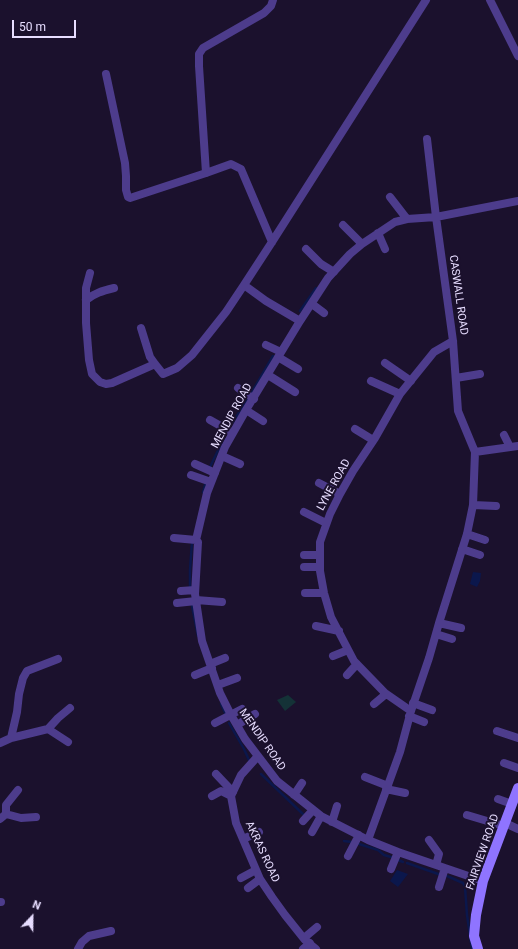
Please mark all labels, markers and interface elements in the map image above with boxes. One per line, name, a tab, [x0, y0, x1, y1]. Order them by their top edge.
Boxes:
scale bar	[14, 12, 78, 38]
text: 50 m	[19, 20, 46, 34]
street label: CASWALL ROAD	[446, 254, 470, 336]
street label: MENDIP ROAD	[209, 381, 255, 451]
street label: LYNE ROAD	[314, 457, 354, 513]
street label: MENDIP ROAD	[236, 707, 288, 773]
street label: FAIRVIEW ROAD	[464, 812, 502, 892]
street label: AKRAS ROAD	[242, 819, 282, 885]
north arrow	[12, 897, 52, 937]
text: N	[31, 898, 43, 913]

